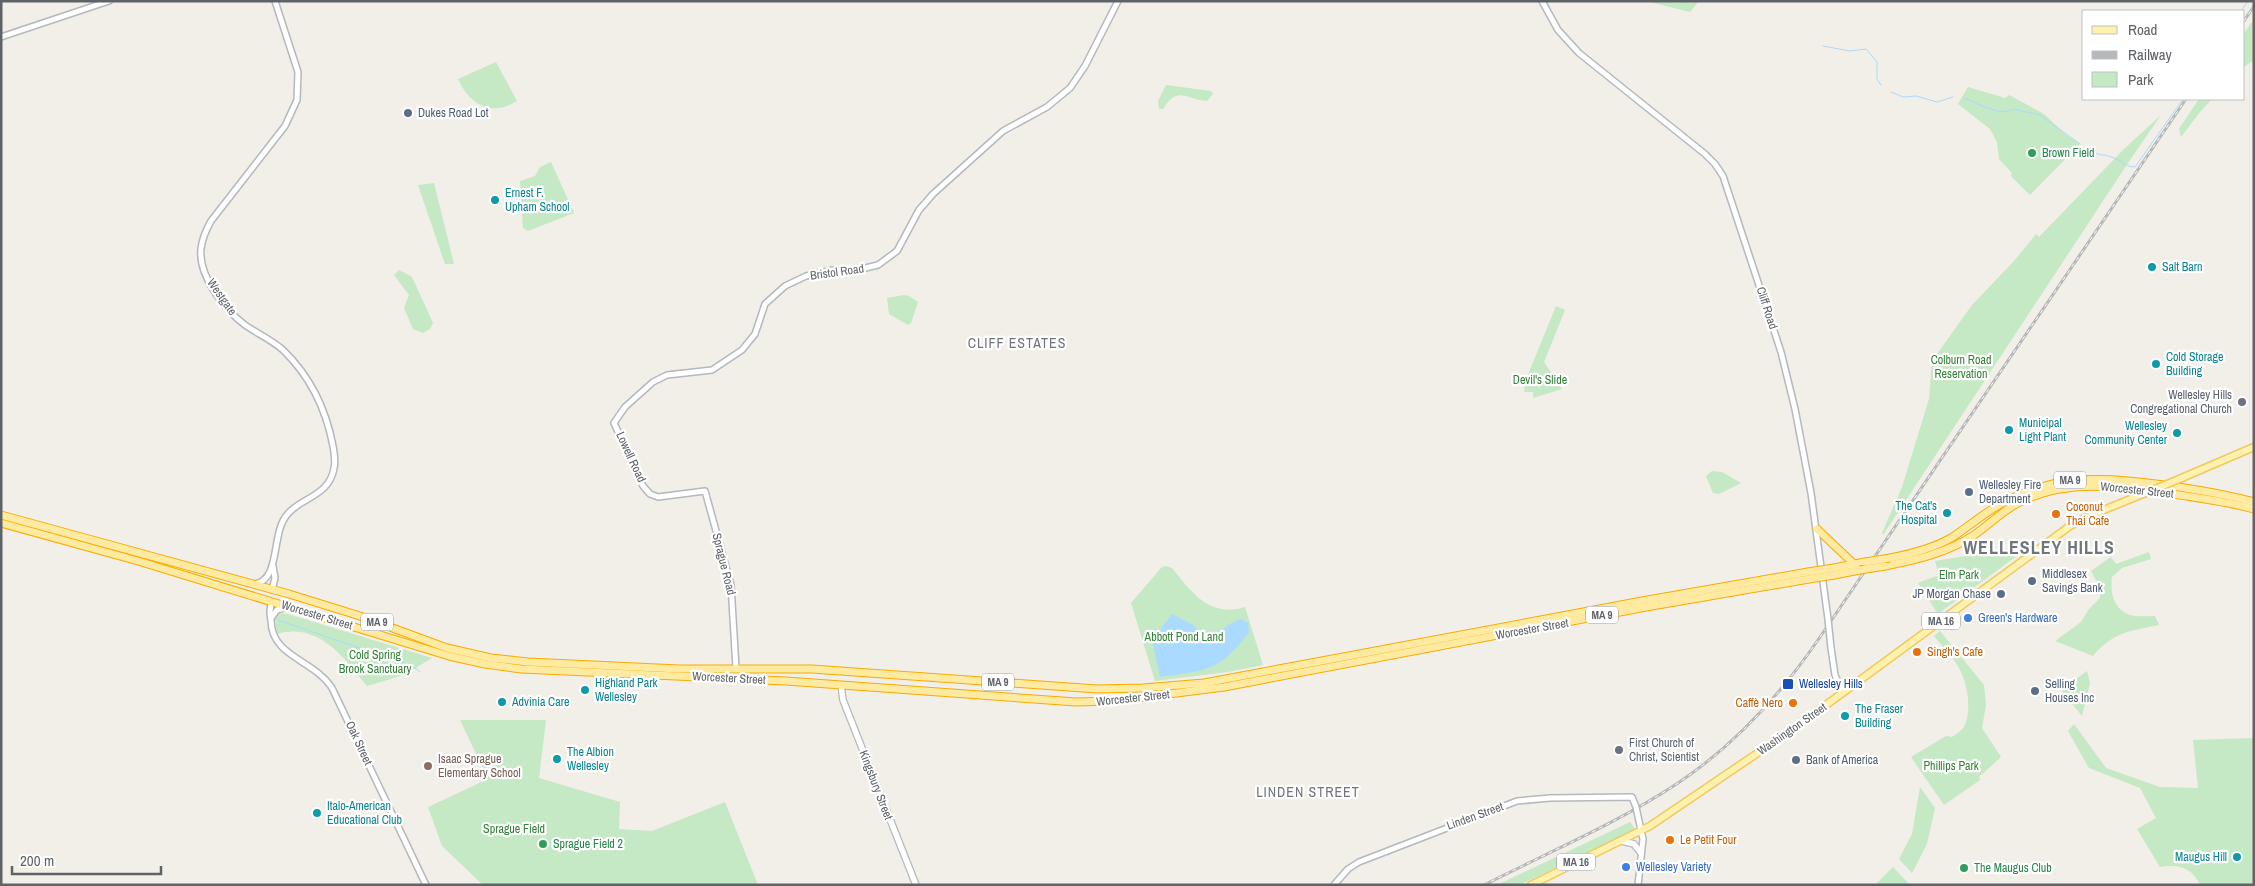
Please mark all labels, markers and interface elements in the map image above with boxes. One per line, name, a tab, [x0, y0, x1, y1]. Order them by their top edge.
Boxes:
legend	[2082, 10, 2245, 100]
text: Road	[2128, 19, 2157, 40]
text: Railway	[2128, 44, 2173, 65]
text: Park	[2128, 69, 2154, 90]
place label: Dukes Road Lot	[418, 105, 489, 121]
marker: Dukes Road Lot	[402, 107, 414, 119]
place label: Brown Field	[2042, 145, 2095, 161]
marker: Brown Field	[2026, 147, 2038, 159]
place label: Ernest F. Upham School	[505, 185, 570, 215]
marker: Ernest F. Upham School	[489, 194, 501, 206]
place label: Salt Barn	[2162, 259, 2202, 275]
street label: Bristol Road	[809, 260, 865, 284]
marker: Salt Barn	[2146, 261, 2158, 273]
street label: Westgate	[204, 275, 240, 319]
street label: Cliff Road	[1753, 285, 1781, 331]
district label: CLIFF ESTATES	[968, 334, 1066, 352]
place label: Cold Storage Building	[2166, 349, 2223, 379]
park label: Colburn Road Reservation	[1931, 352, 1991, 382]
marker: Cold Storage Building	[2150, 358, 2162, 370]
park label: Devil's Slide	[1513, 372, 1567, 388]
place label: Wellesley Hills Congregational Church	[2130, 387, 2232, 417]
marker: Wellesley Hills Congregational Church	[2236, 396, 2248, 408]
place label: Municipal Light Plant	[2019, 415, 2066, 445]
place label: Wellesley Community Center	[2084, 418, 2168, 448]
marker: Municipal Light Plant	[2003, 424, 2015, 436]
marker: Wellesley Community Center	[2171, 427, 2183, 439]
street label: Lowell Road	[612, 429, 650, 485]
road number: MA 9	[2054, 472, 2086, 488]
place label: Wellesley Fire Department	[1979, 477, 2041, 507]
street label: Worcester Street	[2100, 478, 2175, 502]
marker: Wellesley Fire Department	[1963, 486, 1975, 498]
place label: The Cat's Hospital	[1895, 498, 1937, 528]
place label: Coconut Thai Cafe	[2066, 499, 2109, 529]
marker: The Cat's Hospital	[1941, 507, 1953, 519]
marker: Coconut Thai Cafe	[2050, 508, 2062, 520]
street label: Sprague Road	[709, 531, 739, 597]
district label: WELLESLEY HILLS	[1963, 535, 2115, 560]
place label: Middlesex Savings Bank	[2042, 566, 2103, 596]
park label: Elm Park	[1939, 567, 1979, 583]
marker: Middlesex Savings Bank	[2026, 575, 2038, 587]
place label: JP Morgan Chase	[1912, 586, 1991, 602]
marker: JP Morgan Chase	[1995, 588, 2007, 600]
street label: Worcester Street	[279, 597, 355, 633]
road number: MA 9	[1586, 606, 1618, 624]
place label: Green's Hardware	[1978, 610, 2058, 626]
road number: MA 16	[1922, 612, 1960, 630]
marker: Green's Hardware	[1962, 612, 1974, 624]
road number: MA 9	[361, 614, 393, 630]
street label: Worcester Street	[1494, 615, 1570, 643]
park label: Abbott Pond Land	[1144, 629, 1223, 645]
place label: Singh's Cafe	[1927, 644, 1983, 660]
marker: Singh's Cafe	[1911, 646, 1923, 658]
park label: Cold Spring Brook Sanctuary	[339, 647, 411, 677]
street label: Worcester Street	[692, 668, 766, 688]
road number: MA 9	[982, 674, 1014, 690]
place label: Highland Park Wellesley	[595, 675, 657, 705]
place label: Wellesley Hills	[1799, 676, 1863, 692]
place label: Selling Houses Inc	[2045, 676, 2094, 706]
marker: Wellesley Hills	[1781, 677, 1795, 691]
marker: Highland Park Wellesley	[579, 684, 591, 696]
marker: Selling Houses Inc	[2029, 685, 2041, 697]
street label: Worcester Street	[1096, 686, 1171, 710]
place label: Advinia Care	[511, 694, 569, 710]
place label: Caffè Nero	[1736, 695, 1783, 711]
marker: Advinia Care	[496, 696, 508, 708]
marker: Caffè Nero	[1787, 697, 1799, 709]
street label: Washington Street	[1754, 699, 1830, 759]
place label: The Fraser Building	[1855, 701, 1904, 731]
marker: The Fraser Building	[1839, 710, 1851, 722]
street label: Oak Street	[342, 718, 376, 768]
place label: First Church of Christ, Scientist	[1629, 735, 1699, 765]
place label: The Albion Wellesley	[567, 744, 614, 774]
marker: First Church of Christ, Scientist	[1613, 744, 1625, 756]
street label: Kingsbury Street	[855, 748, 897, 822]
place label: Isaac Sprague Elementary School	[438, 751, 521, 781]
place label: Bank of America	[1806, 752, 1879, 768]
marker: The Albion Wellesley	[551, 753, 563, 765]
marker: Bank of America	[1790, 754, 1802, 766]
park label: Phillips Park	[1923, 758, 1979, 774]
marker: Isaac Sprague Elementary School	[422, 760, 434, 772]
district label: LINDEN STREET	[1256, 783, 1360, 801]
place label: Italo-American Educational Club	[327, 798, 402, 828]
street label: Linden Street	[1444, 798, 1506, 834]
marker: Italo-American Educational Club	[311, 807, 323, 819]
park label: Sprague Field	[483, 821, 545, 837]
place label: Le Petit Four	[1680, 832, 1737, 848]
marker: Le Petit Four	[1664, 834, 1676, 846]
place label: Sprague Field 2	[553, 836, 623, 852]
marker: Sprague Field 2	[537, 838, 549, 850]
scale bar	[12, 844, 161, 876]
place label: Maugus Hill	[2175, 849, 2227, 865]
text: 200 m	[20, 850, 54, 871]
marker: Maugus Hill	[2231, 851, 2243, 863]
road number: MA 16	[1557, 854, 1595, 870]
place label: Wellesley Variety	[1636, 859, 1711, 875]
place label: The Maugus Club	[1974, 860, 2052, 876]
marker: Wellesley Variety	[1620, 861, 1632, 873]
marker: The Maugus Club	[1958, 862, 1970, 874]

